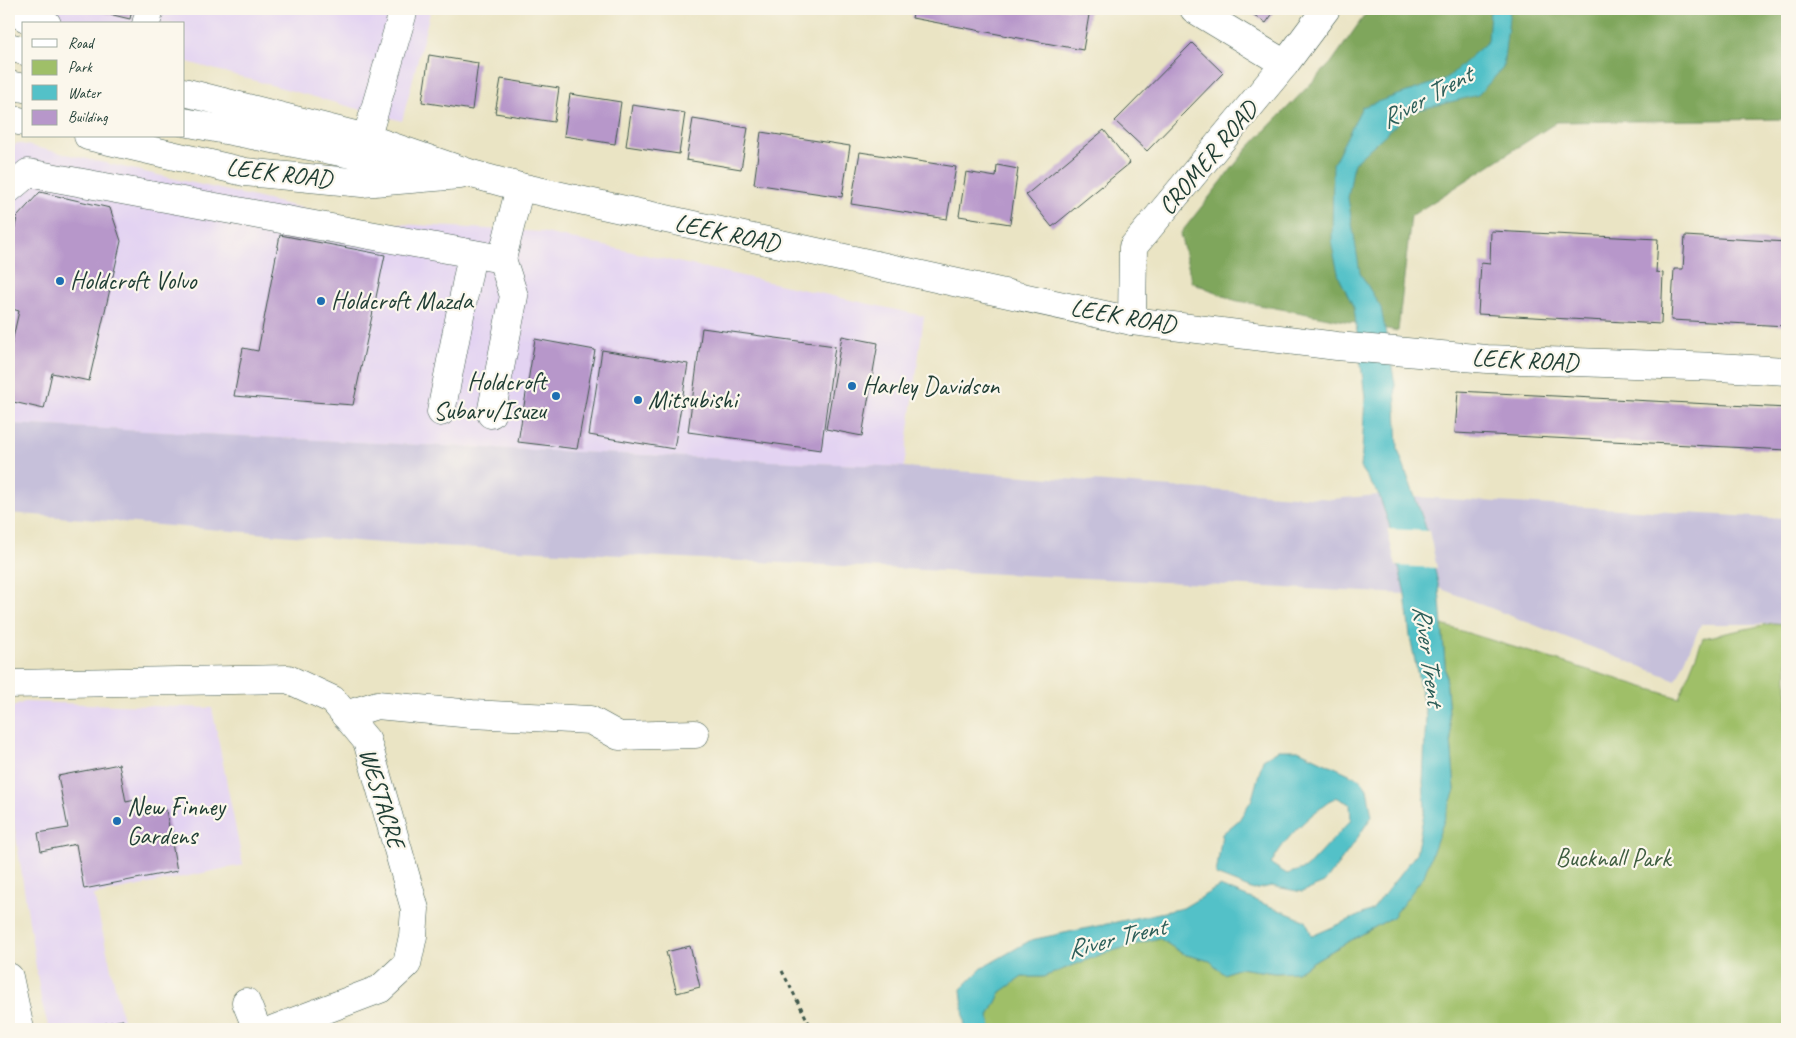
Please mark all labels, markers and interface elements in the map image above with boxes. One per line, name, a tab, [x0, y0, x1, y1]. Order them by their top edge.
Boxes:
legend	[22, 22, 185, 138]
text: Road	[68, 34, 95, 53]
water label: River Trent	[1374, 56, 1482, 136]
text: Park	[68, 58, 93, 77]
text: Water	[68, 84, 102, 103]
street label: CROMER ROAD	[1151, 93, 1266, 221]
text: Building	[68, 108, 108, 127]
street label: LEEK ROAD	[224, 151, 336, 196]
street label: LEEK ROAD	[672, 206, 785, 260]
place label: Holdcroft Volvo	[70, 265, 198, 297]
marker: Holdcroft Volvo	[54, 275, 66, 287]
place label: Holdcroft Mazda	[331, 285, 475, 317]
street label: LEEK ROAD	[1068, 291, 1181, 341]
marker: Holdcroft Mazda	[315, 295, 327, 307]
street label: LEEK ROAD	[1471, 341, 1581, 379]
place label: Holdcroft Subaru/Isuzu	[433, 366, 548, 427]
place label: Harley Davidson	[862, 370, 1000, 402]
marker: Harley Davidson	[846, 380, 858, 392]
place label: Mitsubishi	[648, 384, 740, 416]
marker: Holdcroft Subaru/Isuzu	[550, 390, 562, 402]
marker: Mitsubishi	[632, 394, 644, 406]
water label: River Trent	[1406, 603, 1453, 712]
street label: WESTACRE	[352, 744, 413, 855]
place label: New Finney Gardens	[127, 791, 227, 852]
marker: New Finney Gardens	[111, 815, 123, 827]
park label: Bucknall Park	[1555, 842, 1672, 874]
water label: River Trent	[1063, 909, 1174, 966]

